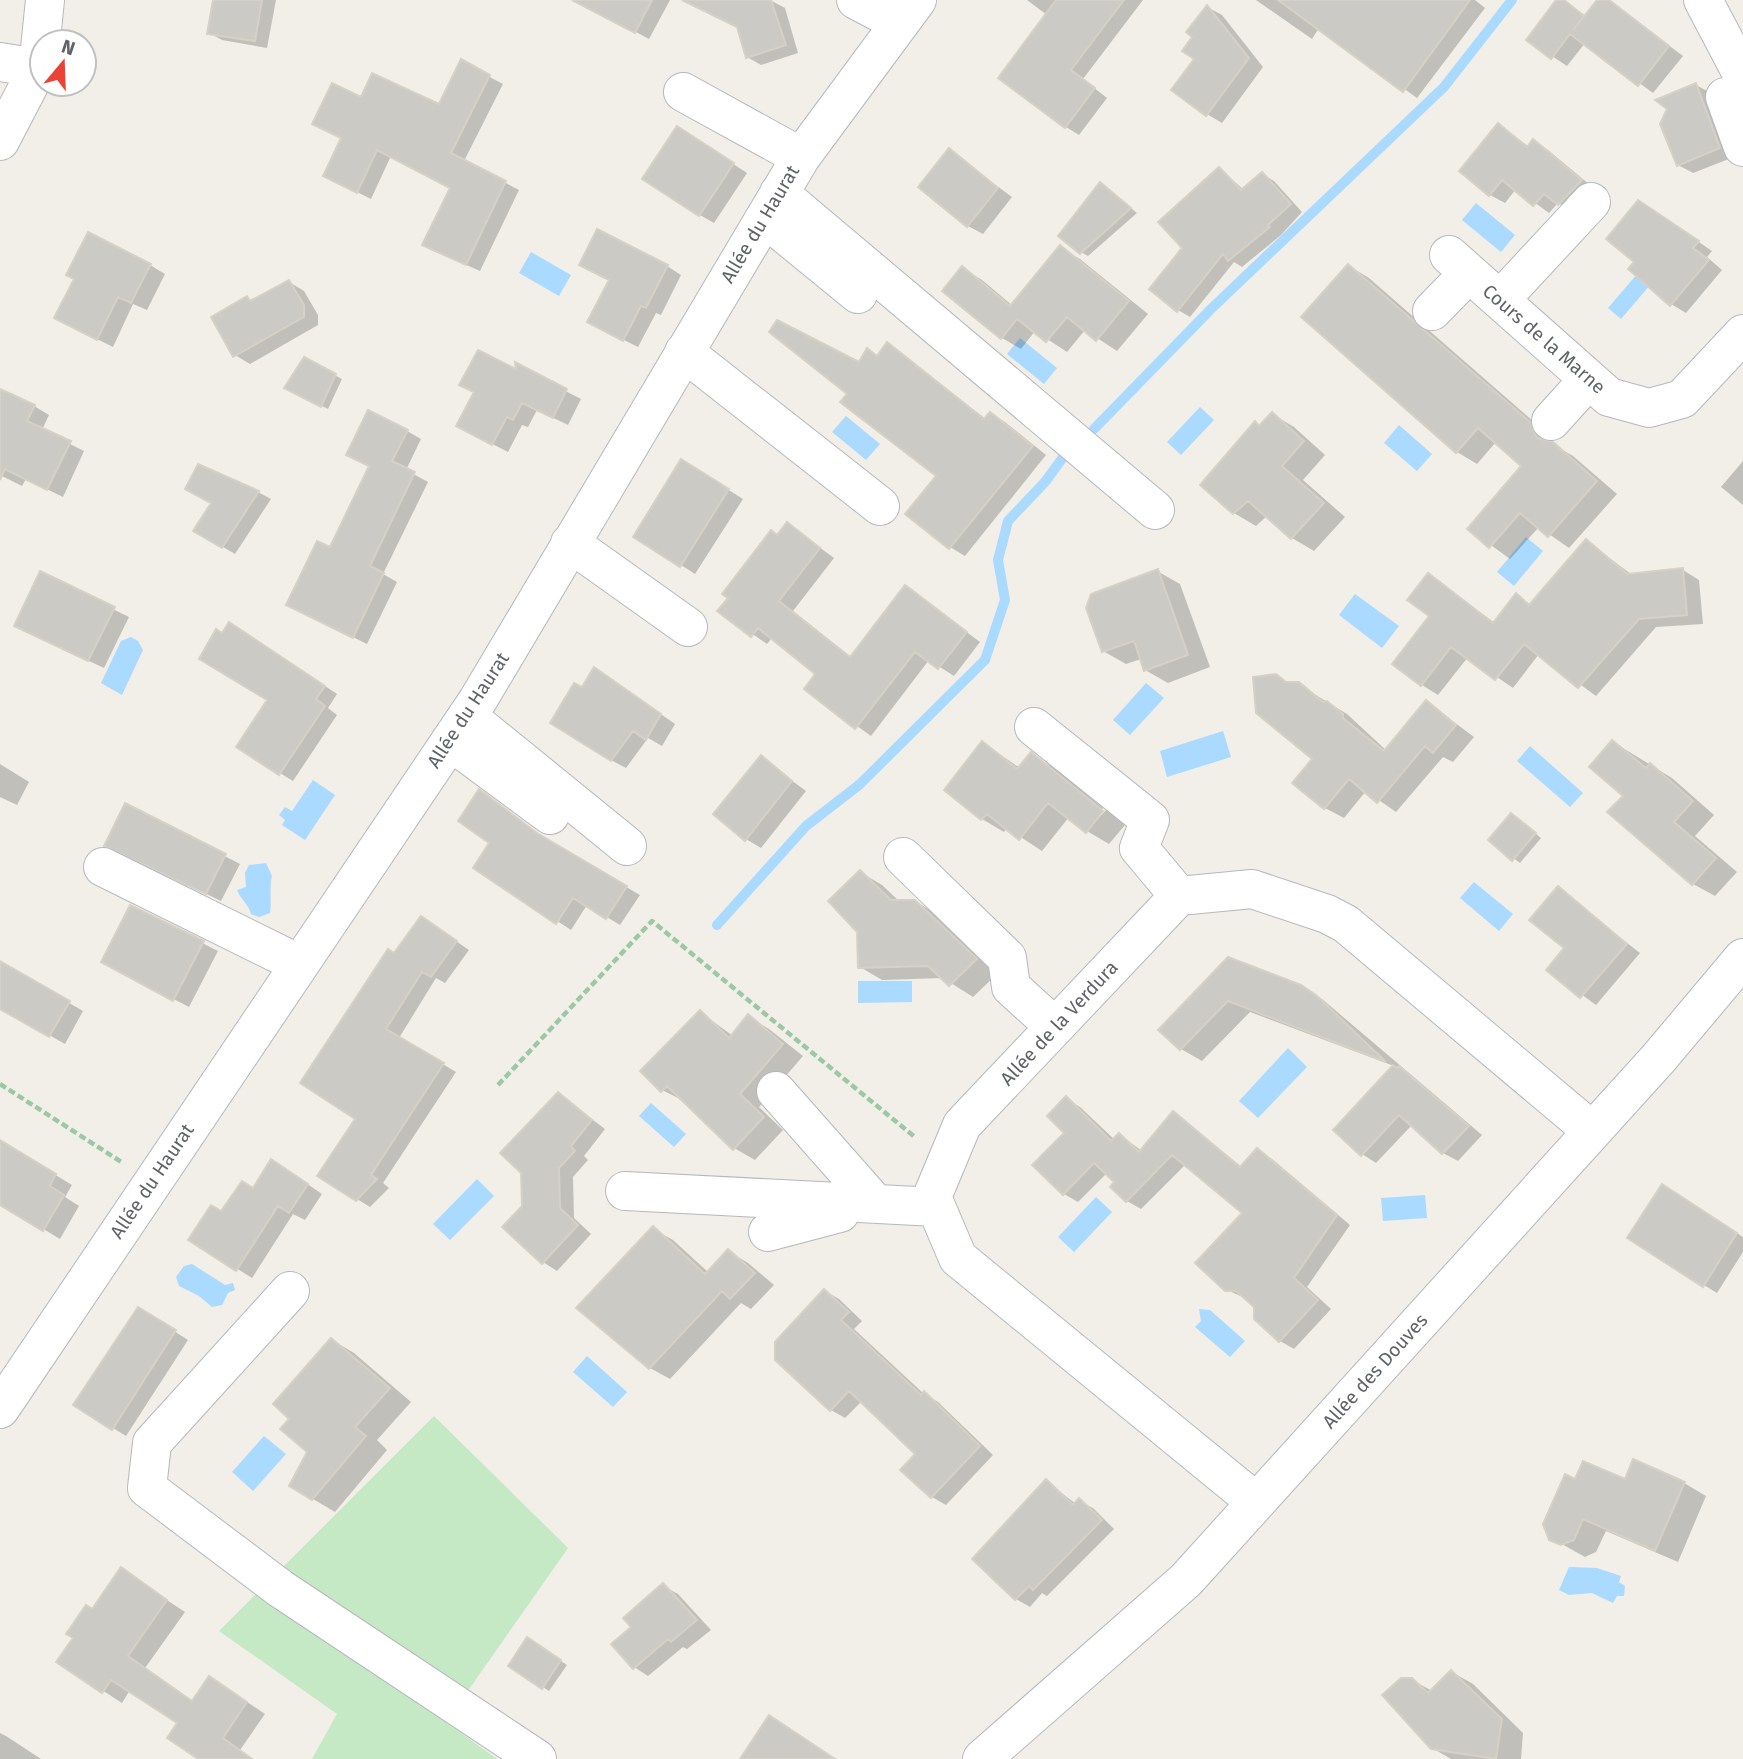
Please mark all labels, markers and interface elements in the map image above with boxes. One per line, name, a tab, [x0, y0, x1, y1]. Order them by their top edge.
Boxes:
north arrow	[28, 28, 98, 98]
text: N	[59, 34, 78, 60]
street label: Allée du Haurat	[716, 161, 804, 287]
street label: Cours de la Marne	[1478, 280, 1610, 398]
street label: Allée du Haurat	[422, 648, 514, 772]
street label: Allée de la Verdura	[995, 956, 1123, 1090]
street label: Allée du Haurat	[105, 1119, 199, 1243]
street label: Allée des Douves	[1318, 1309, 1433, 1433]

